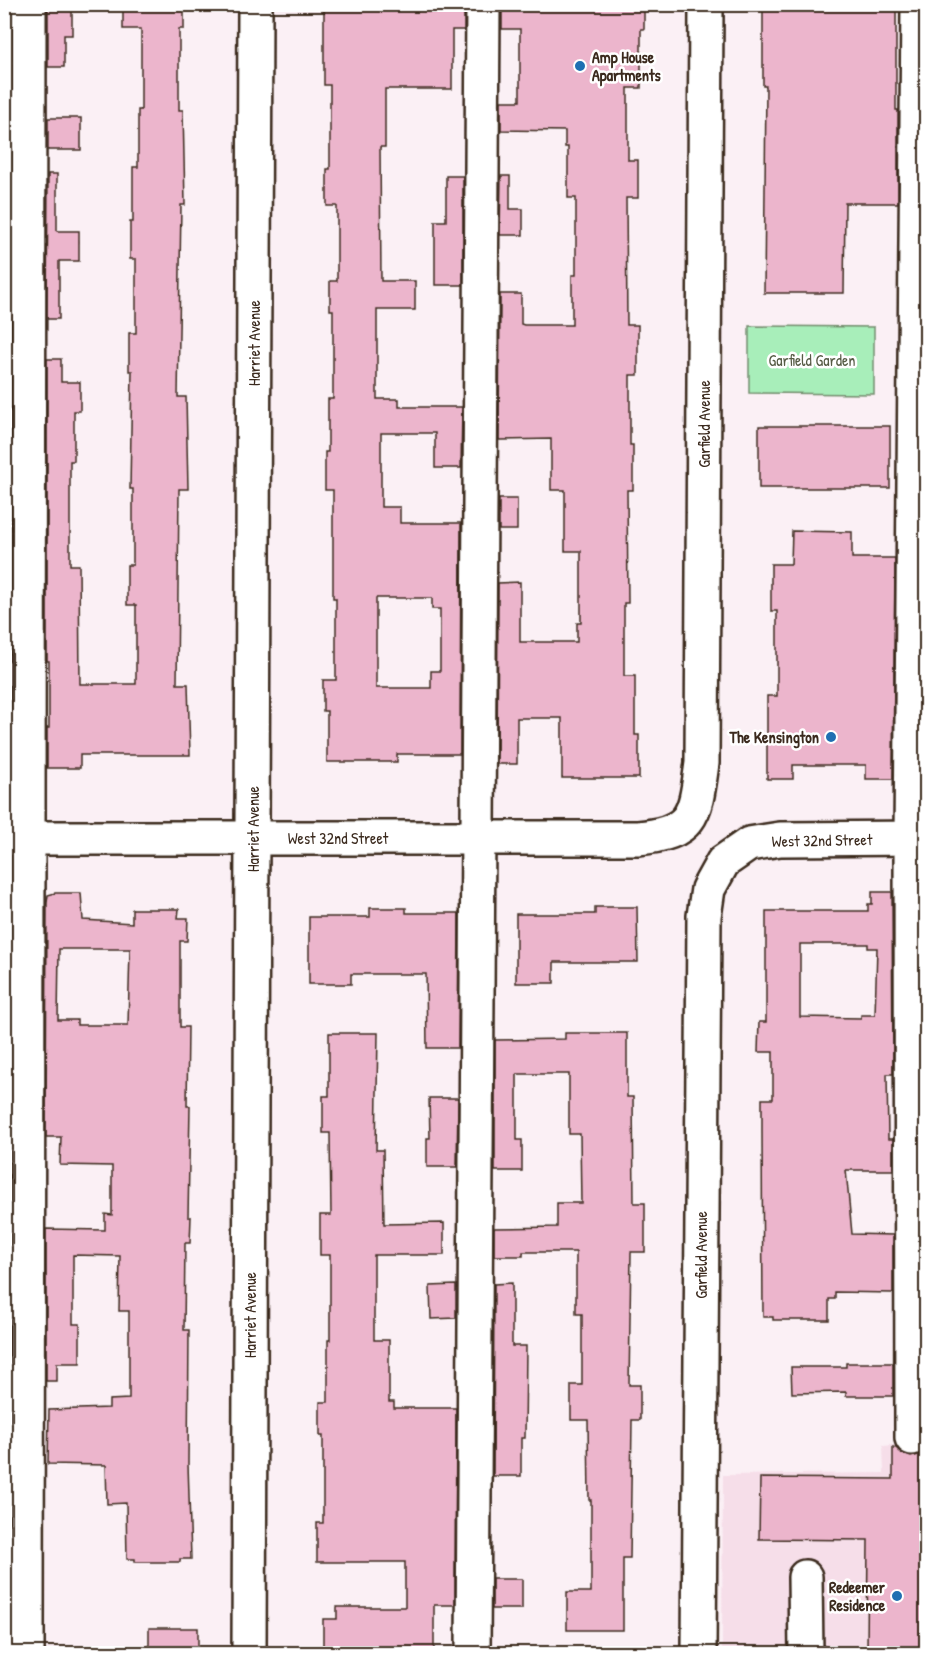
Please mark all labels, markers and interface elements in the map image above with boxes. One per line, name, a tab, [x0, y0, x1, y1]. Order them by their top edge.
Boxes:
place label: Amp House Apartments	[592, 46, 662, 87]
marker: Amp House Apartments	[573, 59, 587, 73]
street label: Harriet Avenue	[243, 299, 265, 386]
park label: Garfield Garden	[768, 349, 856, 371]
street label: Garfield Avenue	[693, 380, 715, 468]
place label: The Kensington	[728, 726, 819, 749]
marker: The Kensington	[824, 730, 838, 744]
street label: Harriet Avenue	[242, 785, 264, 872]
street label: West 32nd Street	[288, 827, 389, 849]
street label: West 32nd Street	[772, 828, 873, 852]
street label: Garfield Avenue	[690, 1211, 712, 1299]
street label: Harriet Avenue	[239, 1271, 261, 1358]
place label: Redeemer Residence	[829, 1576, 886, 1616]
marker: Redeemer Residence	[890, 1589, 904, 1603]

